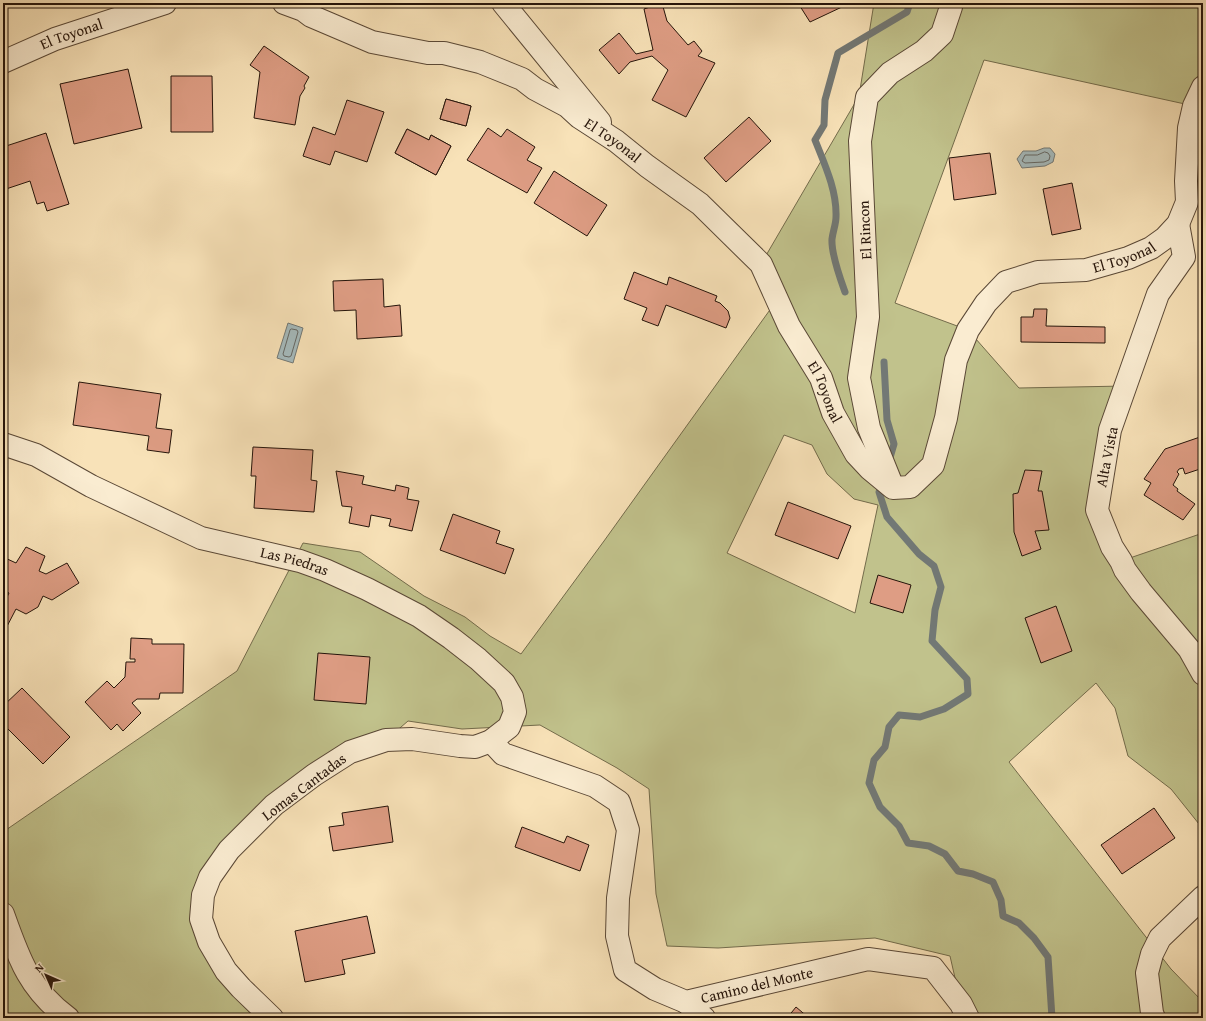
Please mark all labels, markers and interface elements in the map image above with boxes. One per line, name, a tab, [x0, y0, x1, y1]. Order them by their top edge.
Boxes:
street label: El Toyonal	[36, 13, 105, 54]
street label: El Toyonal	[581, 112, 646, 167]
street label: El Rincon	[852, 199, 877, 260]
street label: El Toyonal	[1090, 237, 1160, 278]
street label: El Toyonal	[803, 357, 847, 426]
street label: Alta Vista	[1090, 425, 1123, 489]
street label: Las Piedras	[258, 541, 333, 580]
street label: Lomas Cantadas	[257, 748, 350, 825]
north arrow	[26, 955, 66, 995]
text: N	[31, 959, 48, 976]
street label: Camino del Monte	[699, 961, 815, 1008]

